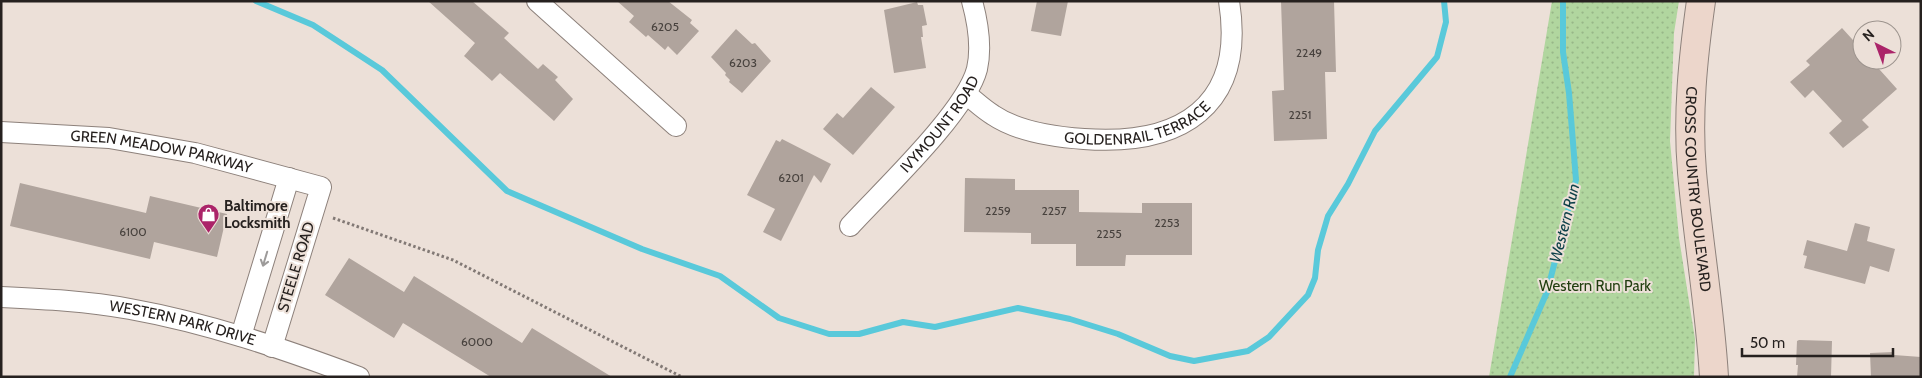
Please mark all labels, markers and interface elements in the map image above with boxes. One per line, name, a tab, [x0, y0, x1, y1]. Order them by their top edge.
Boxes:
house number: 6205	[651, 19, 679, 34]
north arrow	[1852, 20, 1902, 70]
text: N	[1859, 25, 1878, 45]
house number: 2249	[1296, 45, 1322, 60]
house number: 6203	[729, 55, 757, 70]
street label: IVYMOUNT ROAD	[897, 73, 983, 177]
street label: CROSS COUNTRY BOULEVARD	[1681, 86, 1715, 293]
street label: GOLDENRAIL TERRACE	[1063, 98, 1214, 149]
house number: 2251	[1289, 107, 1311, 122]
street label: GREEN MEADOW PARKWAY	[70, 127, 255, 177]
house number: 6201	[778, 170, 804, 185]
water label: Western Run	[1545, 182, 1583, 265]
place label: Baltimore Locksmith	[224, 197, 290, 232]
shop icon: Baltimore Locksmith	[196, 203, 220, 234]
house number: 2259	[985, 203, 1011, 218]
house number: 2257	[1041, 203, 1067, 218]
house number: 2253	[1154, 215, 1180, 230]
street label: STEELE ROAD	[274, 220, 318, 314]
house number: 6100	[119, 224, 147, 239]
house number: 2255	[1096, 226, 1122, 241]
one-way arrow	[259, 250, 269, 266]
park label: Western Run Park	[1539, 277, 1651, 295]
street label: WESTERN PARK DRIVE	[108, 297, 258, 349]
scale bar	[1742, 326, 1893, 358]
house number: 6000	[461, 334, 493, 349]
text: 50 m	[1750, 334, 1785, 352]

